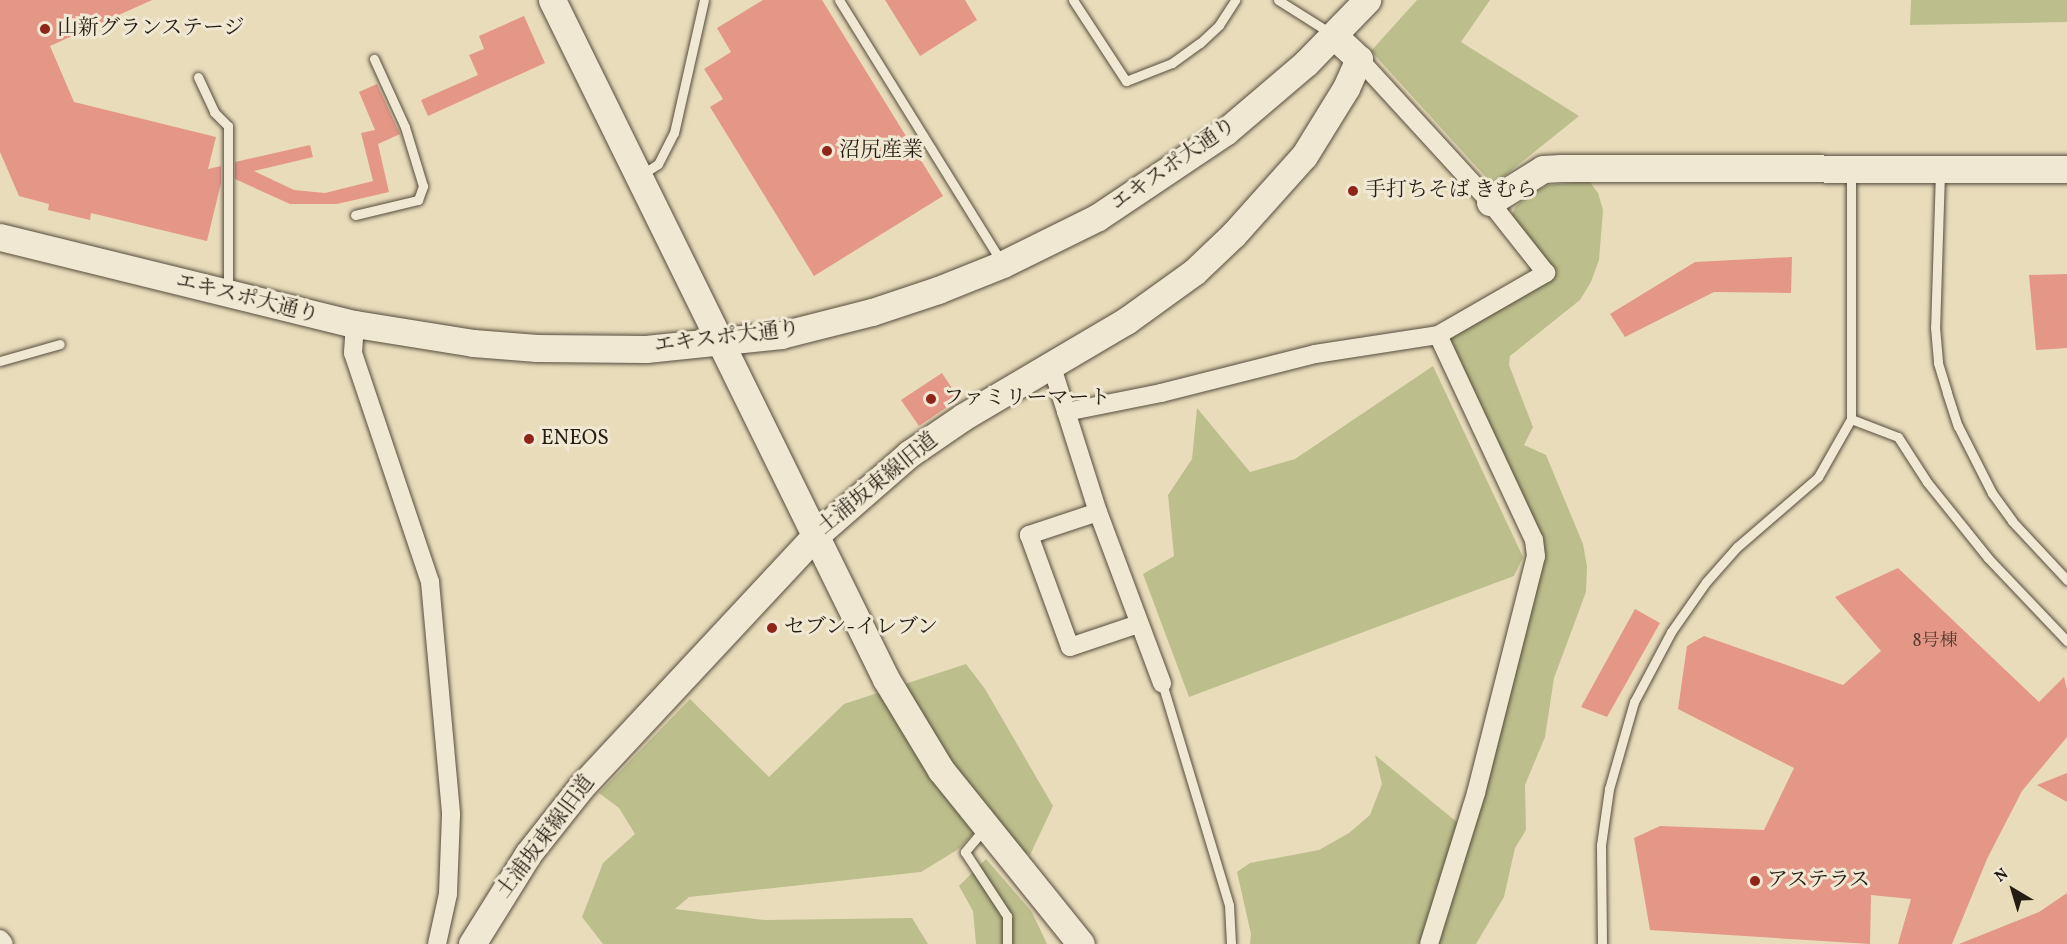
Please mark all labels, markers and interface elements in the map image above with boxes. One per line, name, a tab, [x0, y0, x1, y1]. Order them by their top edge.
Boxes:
place label: 山新グランステージ	[57, 16, 246, 42]
marker: 山新グランステージ	[38, 22, 52, 36]
street label: エキスポ大通り	[1107, 113, 1241, 217]
place label: 沼尻産業	[839, 138, 923, 164]
marker: 沼尻産業	[820, 144, 834, 158]
place label: 手打ちそば きむら	[1365, 178, 1537, 204]
marker: 手打ちそば きむら	[1346, 184, 1360, 198]
street label: エキスポ大通り	[173, 269, 321, 329]
street label: エキスポ大通り	[653, 317, 801, 359]
place label: ファミリーマート	[943, 386, 1111, 412]
marker: ファミリーマート	[924, 392, 938, 406]
place label: ENEOS	[541, 426, 609, 452]
street label: 土浦坂東線旧道	[813, 428, 943, 540]
marker: ENEOS	[522, 432, 536, 446]
place label: セブン-イレブン	[784, 615, 940, 641]
marker: セブン-イレブン	[765, 621, 779, 635]
house number: 8号棟	[1912, 631, 1958, 653]
street label: 土浦坂東線旧道	[492, 771, 600, 903]
north arrow	[1983, 860, 2043, 920]
text: N	[1991, 864, 2013, 888]
place label: アステラス	[1767, 868, 1872, 894]
marker: アステラス	[1748, 874, 1762, 888]

